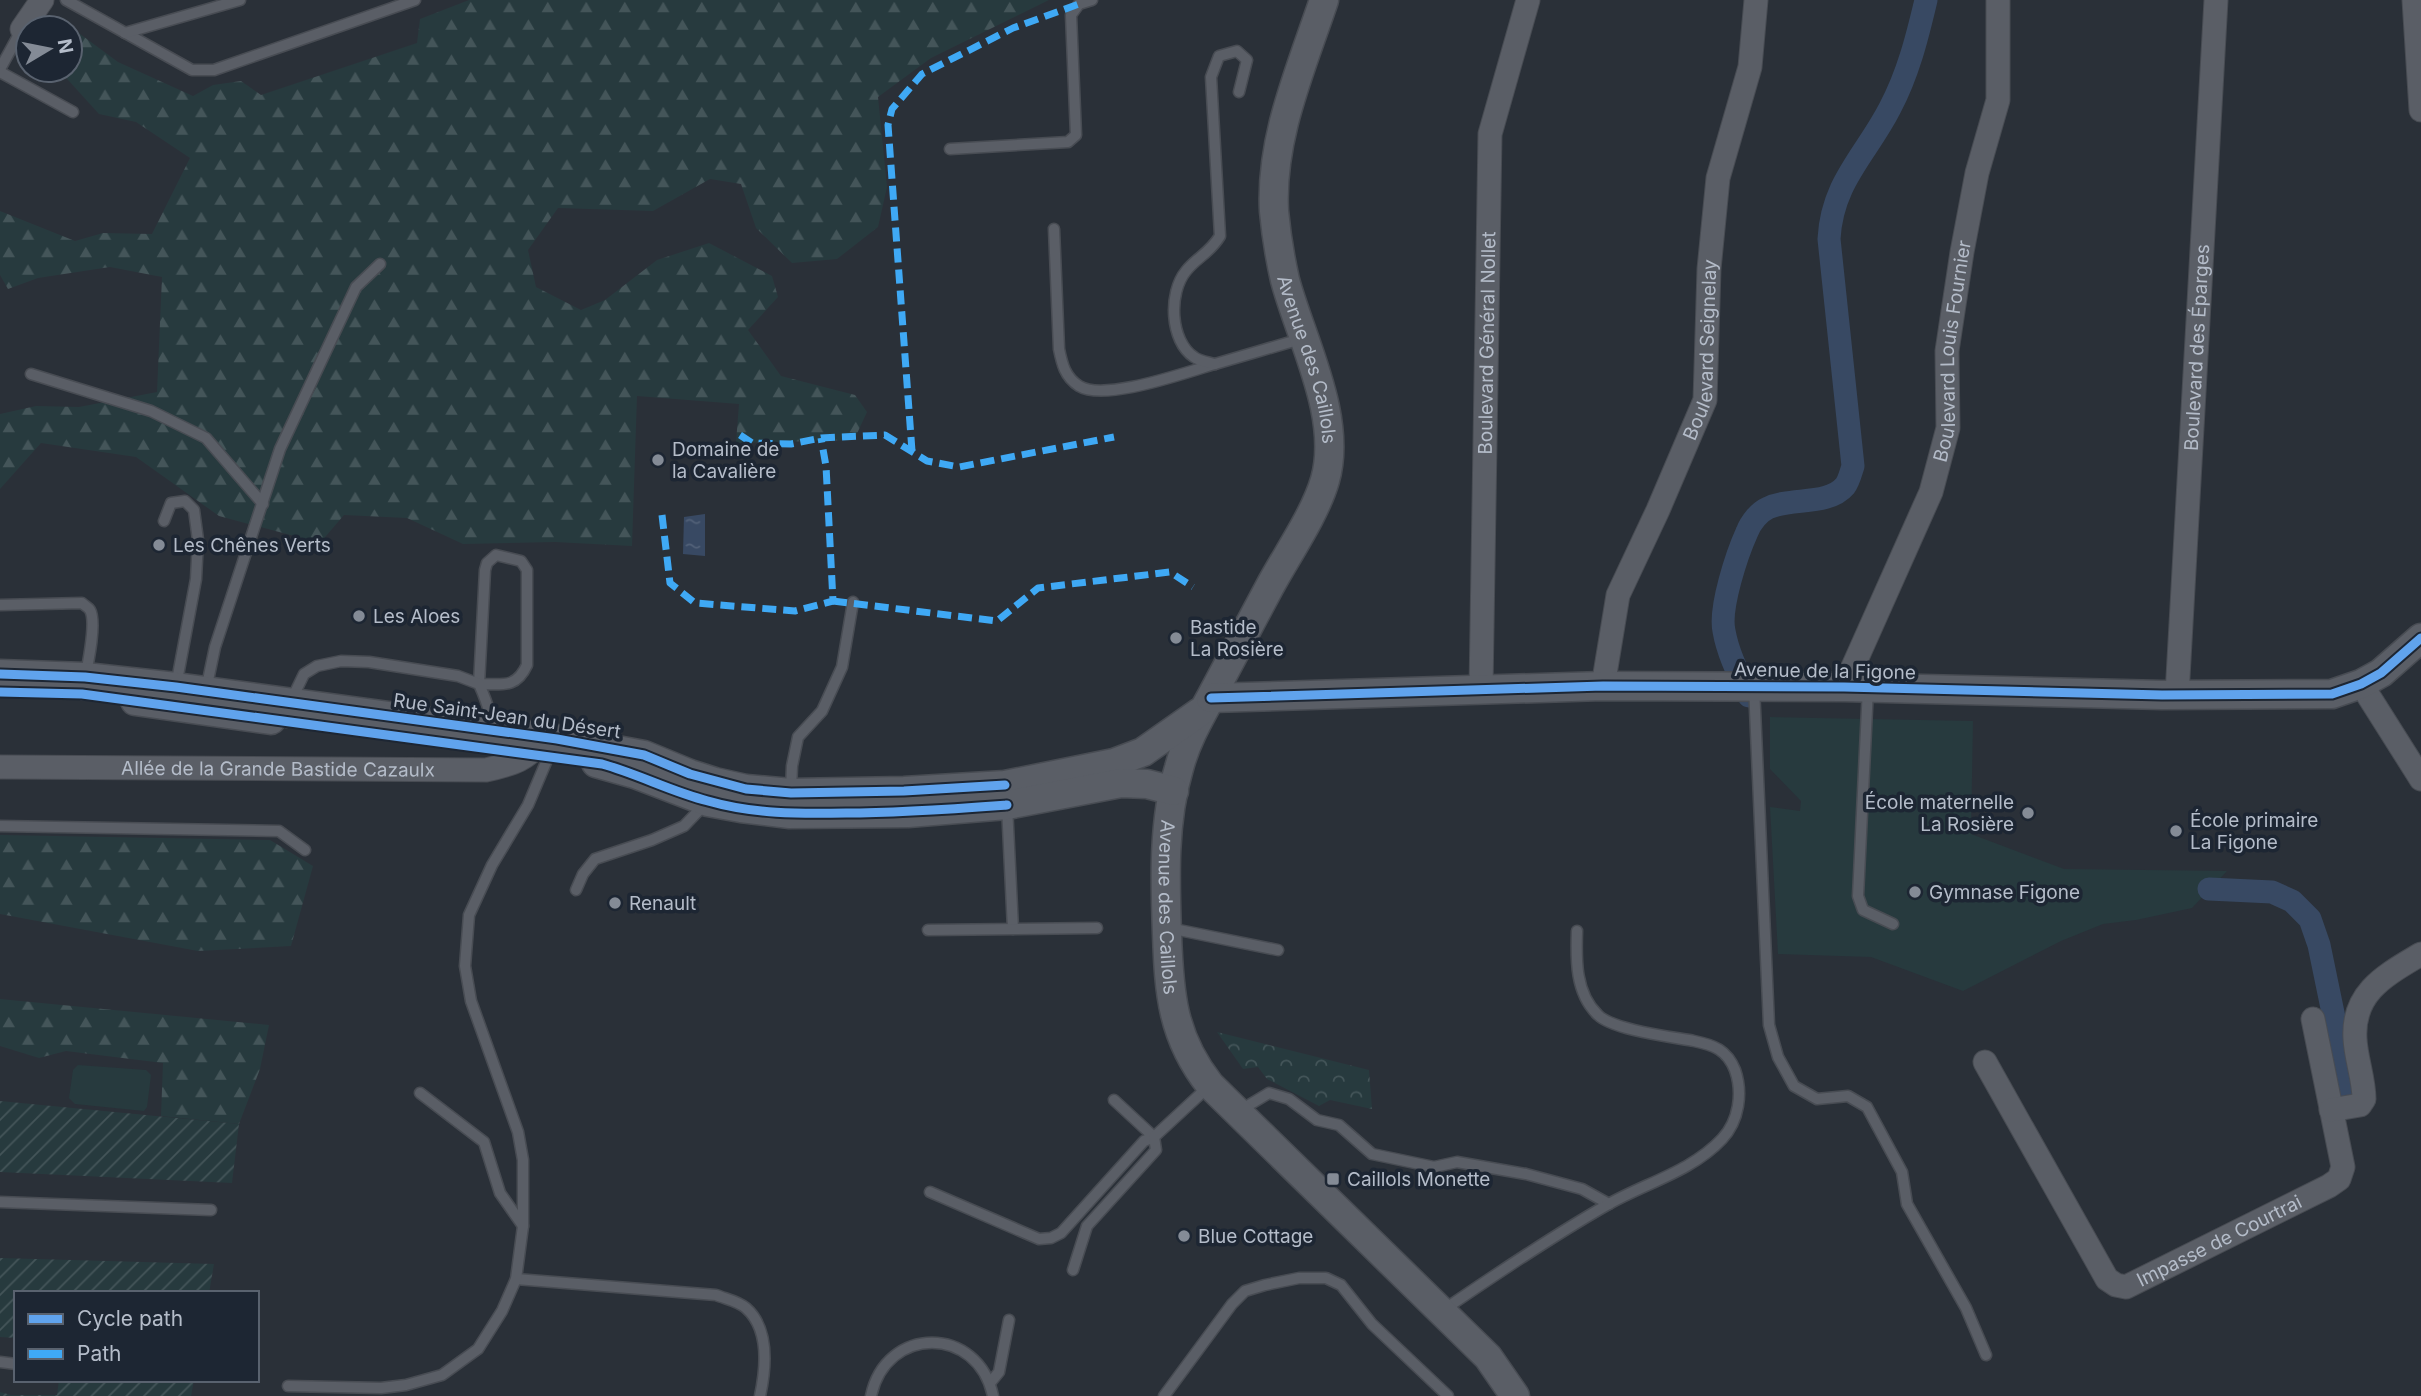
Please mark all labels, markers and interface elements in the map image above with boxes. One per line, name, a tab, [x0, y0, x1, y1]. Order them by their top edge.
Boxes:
north arrow	[14, 14, 84, 84]
text: N	[53, 37, 78, 55]
street label: Boulevard Général Nollet	[1473, 231, 1500, 455]
street label: Boulevard Louis Fournier	[1928, 238, 1976, 464]
street label: Boulevard des Éparges	[2179, 243, 2214, 452]
street label: Boulevard Seignelay	[1678, 258, 1721, 443]
street label: Avenue des Caillols	[1273, 273, 1341, 444]
place label: Domaine de la Cavalière	[672, 438, 779, 483]
marker: Domaine de la Cavalière	[650, 452, 666, 468]
place label: Les Chênes Verts	[173, 534, 331, 557]
marker: Les Chênes Verts	[151, 537, 167, 553]
place label: Les Aloes	[373, 605, 460, 628]
marker: Les Aloes	[351, 608, 367, 624]
place label: Bastide La Rosière	[1190, 616, 1284, 661]
marker: Bastide La Rosière	[1168, 630, 1184, 646]
street label: Avenue de la Figone	[1734, 658, 1916, 684]
street label: Rue Saint-Jean du Désert	[392, 689, 622, 743]
street label: Allée de la Grande Bastide Cazaulx	[121, 756, 435, 781]
place label: École maternelle La Rosière	[1865, 790, 2014, 836]
marker: École maternelle La Rosière	[2020, 805, 2036, 821]
place label: École primaire La Figone	[2190, 808, 2318, 854]
street label: Avenue des Caillols	[1154, 819, 1183, 996]
marker: École primaire La Figone	[2168, 823, 2184, 839]
place label: Gymnase Figone	[1929, 881, 2080, 904]
marker: Gymnase Figone	[1907, 884, 1923, 900]
place label: Renault	[629, 892, 696, 915]
marker: Renault	[607, 895, 623, 911]
place label: Caillols Monette	[1347, 1168, 1490, 1191]
marker: Caillols Monette	[1325, 1171, 1341, 1187]
street label: Impasse de Courtrai	[2133, 1190, 2306, 1291]
place label: Blue Cottage	[1198, 1225, 1313, 1248]
marker: Blue Cottage	[1176, 1228, 1192, 1244]
legend	[14, 1291, 259, 1382]
text: Cycle path	[77, 1306, 183, 1331]
text: Path	[77, 1341, 122, 1366]

